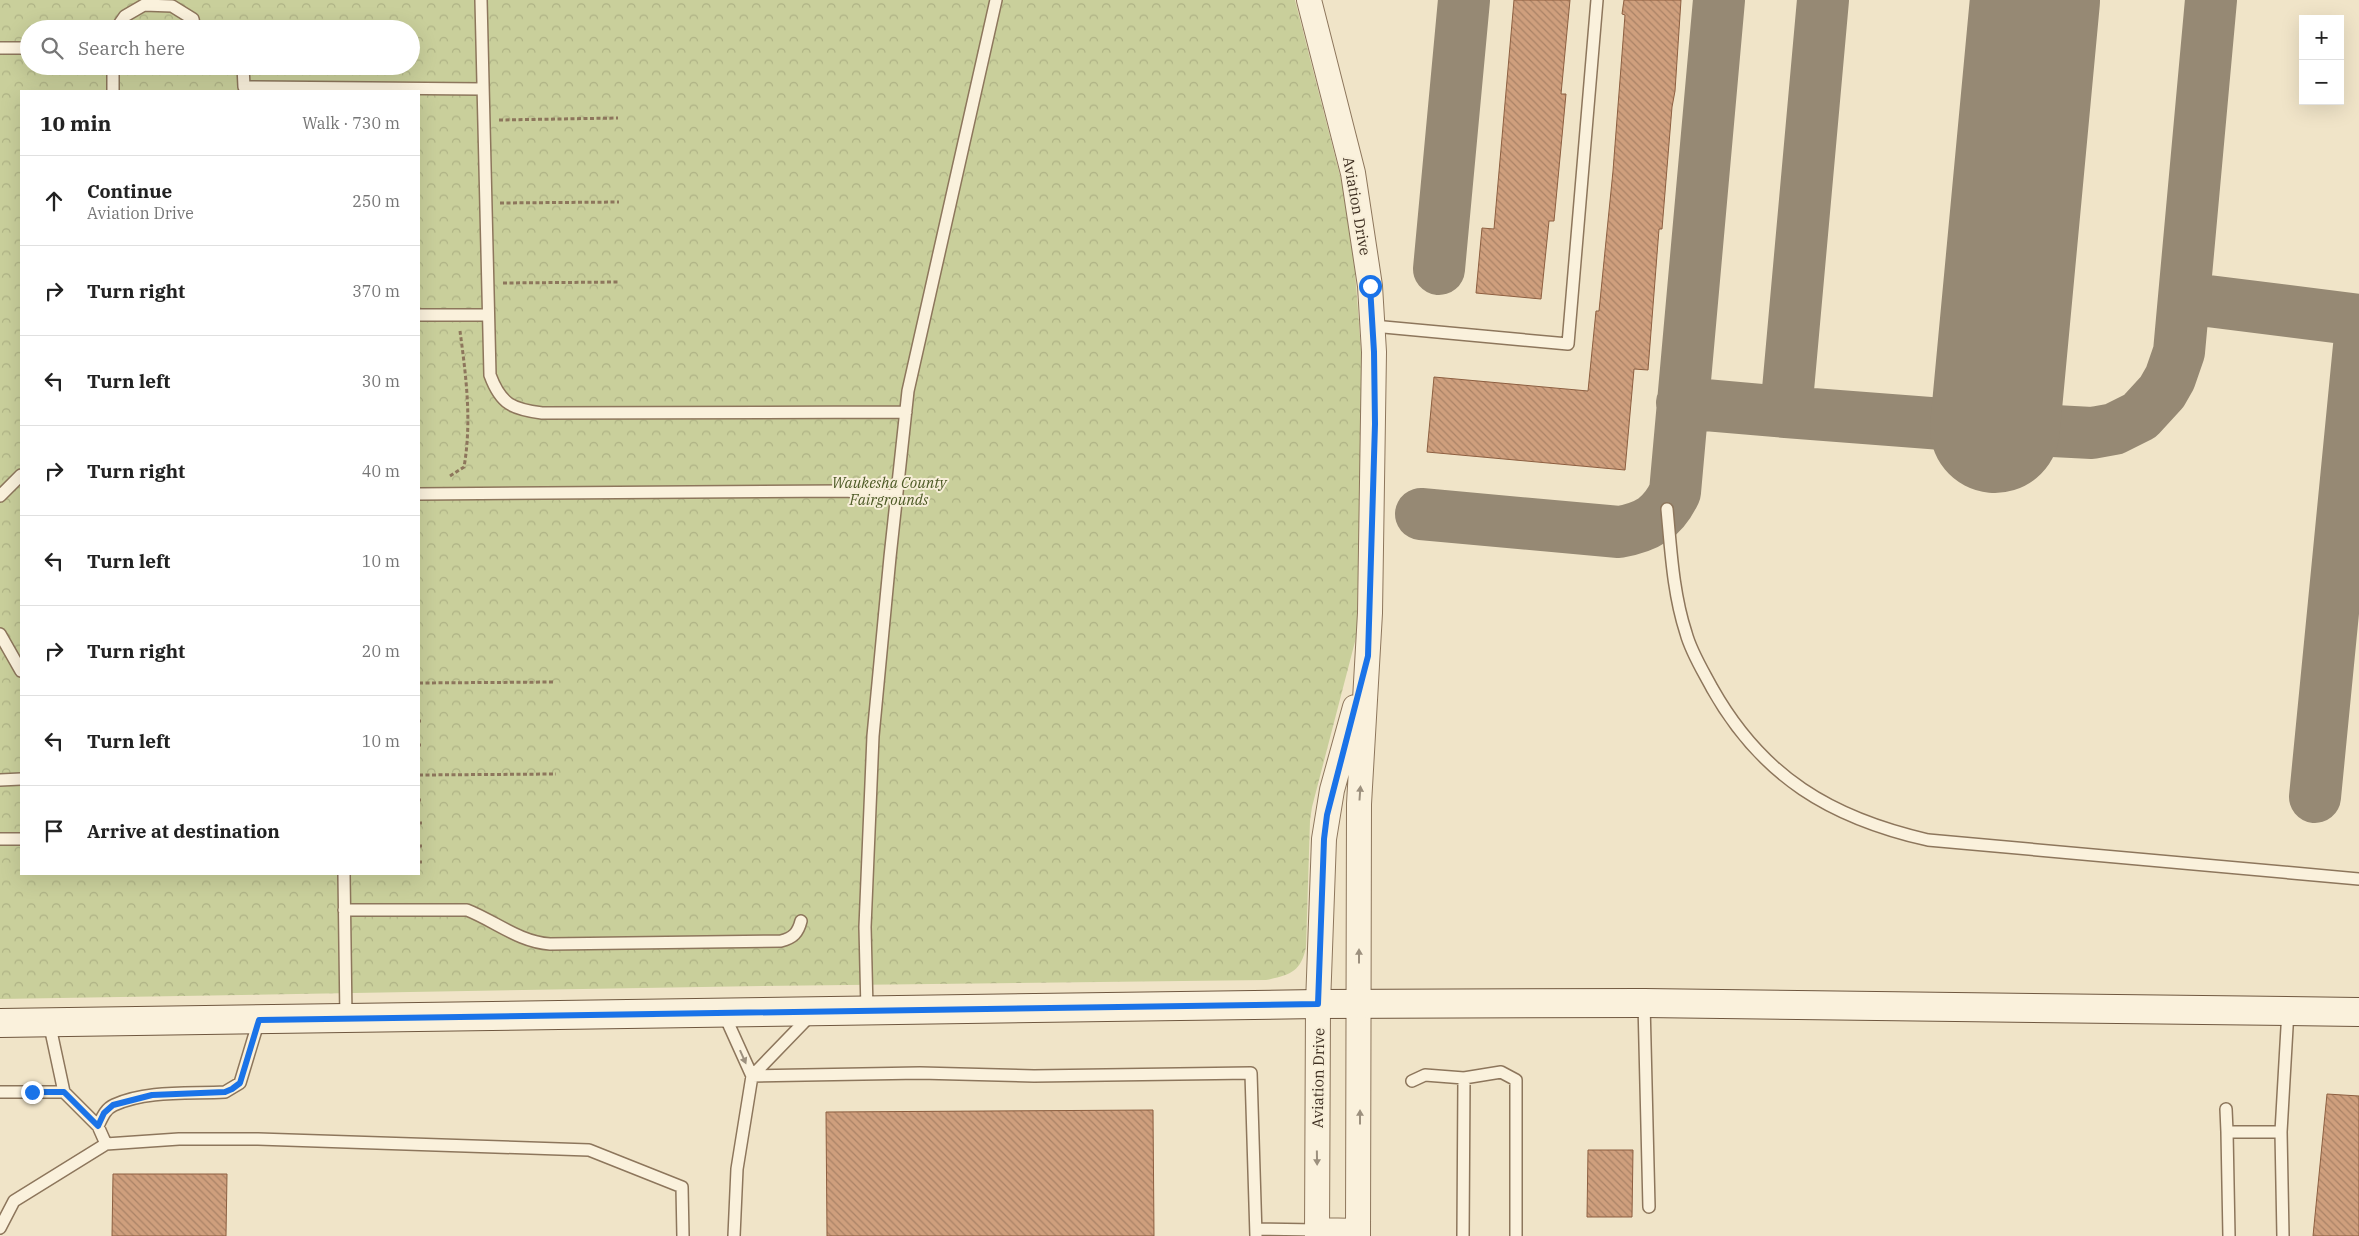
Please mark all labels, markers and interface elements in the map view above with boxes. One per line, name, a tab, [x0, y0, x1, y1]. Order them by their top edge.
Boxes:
map controls	[2299, 15, 2344, 105]
button: +	[2299, 15, 2344, 60]
search box	[20, 20, 420, 75]
icon: search	[38, 34, 66, 62]
text: Search here	[78, 36, 185, 60]
button: −	[2299, 60, 2344, 105]
text: 10 min	[40, 109, 111, 137]
text: Walk · 730 m	[302, 113, 400, 133]
street label: Aviation Drive	[1339, 155, 1375, 257]
text: Continue	[87, 179, 172, 203]
icon: ahead	[40, 187, 68, 215]
text: 250 m	[352, 191, 400, 211]
text: Aviation Drive	[87, 203, 194, 223]
route start	[1359, 275, 1382, 298]
icon: right	[40, 277, 68, 305]
text: Turn right	[87, 279, 185, 303]
text: 370 m	[352, 281, 400, 301]
icon: left	[40, 367, 68, 395]
text: Turn left	[87, 369, 170, 393]
text: 30 m	[362, 371, 400, 391]
icon: right	[40, 457, 68, 485]
text: Turn right	[87, 459, 185, 483]
text: 40 m	[362, 461, 400, 481]
park label: Waukesha County Fairgrounds	[832, 473, 947, 509]
icon: left	[40, 547, 68, 575]
text: Turn left	[87, 549, 170, 573]
text: 10 m	[362, 551, 400, 571]
icon: right	[40, 637, 68, 665]
text: Turn right	[87, 639, 185, 663]
text: 20 m	[362, 641, 400, 661]
icon: left	[40, 727, 68, 755]
text: Turn left	[87, 729, 170, 753]
text: 10 m	[362, 731, 400, 751]
one-way arrow	[1356, 785, 1364, 801]
icon: arrive	[40, 817, 68, 845]
text: Arrive at destination	[87, 819, 280, 843]
one-way arrow	[1355, 947, 1363, 963]
street label: Aviation Drive	[1308, 1028, 1328, 1128]
one-way arrow	[740, 1050, 748, 1064]
route end	[21, 1081, 44, 1104]
one-way arrow	[1355, 1109, 1363, 1125]
one-way arrow	[1313, 1150, 1321, 1166]

